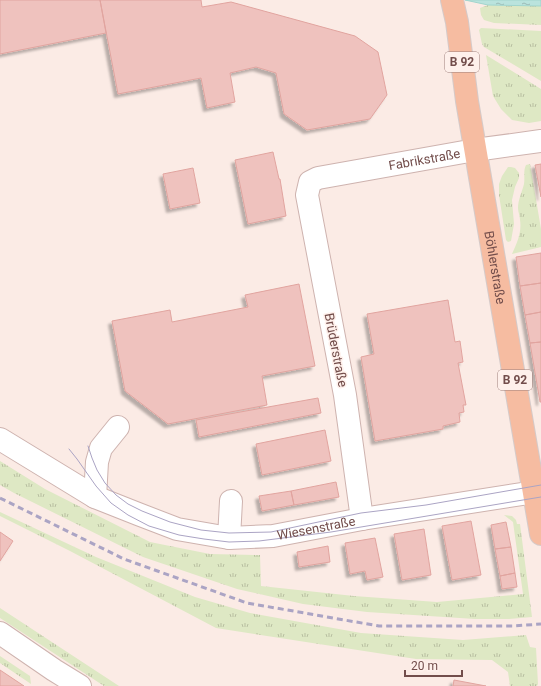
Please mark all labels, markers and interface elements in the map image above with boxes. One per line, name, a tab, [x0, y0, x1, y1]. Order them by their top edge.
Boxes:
road number: B 92	[445, 52, 479, 72]
street label: Fabrikstraße	[387, 145, 461, 173]
street label: Böhlerstraße	[482, 230, 509, 305]
street label: Brüderstraße	[321, 312, 351, 388]
road number: B 92	[498, 370, 532, 390]
street label: Wiesenstraße	[276, 513, 357, 543]
scale bar	[405, 652, 462, 678]
text: 20 m	[411, 659, 438, 673]

